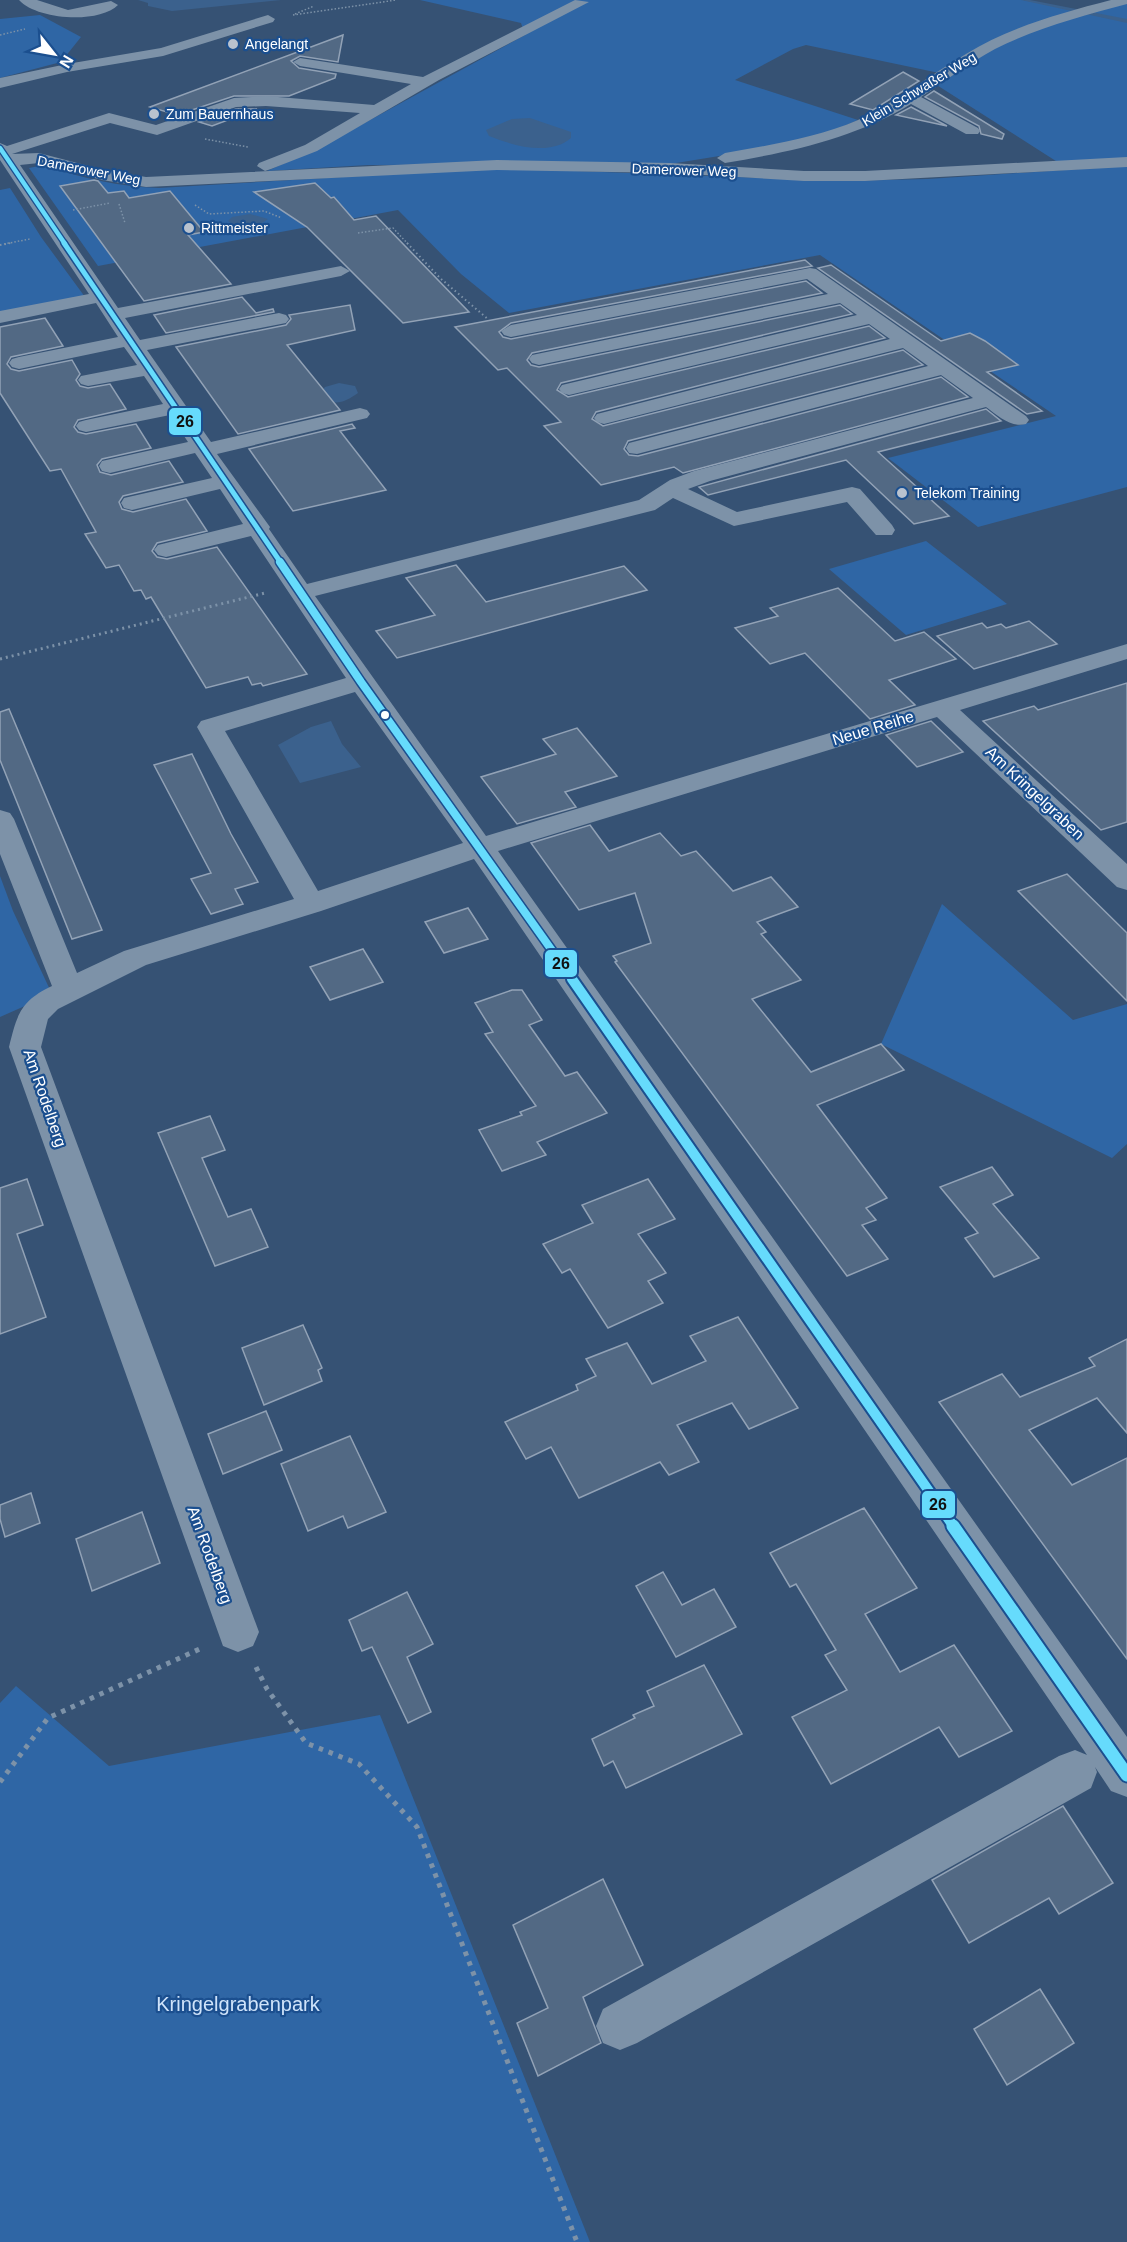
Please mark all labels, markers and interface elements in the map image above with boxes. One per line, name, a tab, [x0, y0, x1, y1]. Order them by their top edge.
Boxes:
north arrow	[24, 24, 84, 84]
place label: Angelangt	[245, 36, 308, 52]
marker: Angelangt	[226, 37, 240, 51]
street label: Klein Schwaßer Weg	[859, 49, 979, 129]
text: N	[56, 52, 77, 71]
place label: Zum Bauernhaus	[166, 106, 273, 122]
marker: Zum Bauernhaus	[147, 107, 161, 121]
street label: Damerower Weg	[36, 152, 142, 188]
street label: Damerower Weg	[631, 160, 737, 180]
place label: Rittmeister	[201, 220, 268, 236]
marker: Rittmeister	[182, 221, 196, 235]
line badge: 26	[168, 407, 202, 436]
text: 26	[176, 413, 194, 430]
place label: Telekom Training	[914, 485, 1020, 501]
marker: Telekom Training	[895, 486, 909, 500]
street label: Neue Reihe	[830, 707, 916, 748]
unlabelled marker	[379, 709, 391, 721]
street label: Am Kringelgraben	[982, 743, 1088, 843]
line badge: 26	[544, 949, 578, 978]
text: 26	[552, 955, 570, 972]
street label: Am Rodelberg	[20, 1047, 70, 1149]
line badge: 26	[921, 1490, 956, 1519]
text: 26	[929, 1496, 947, 1513]
street label: Am Rodelberg	[185, 1504, 235, 1606]
park label: Kringelgrabenpark	[156, 1993, 321, 2015]

